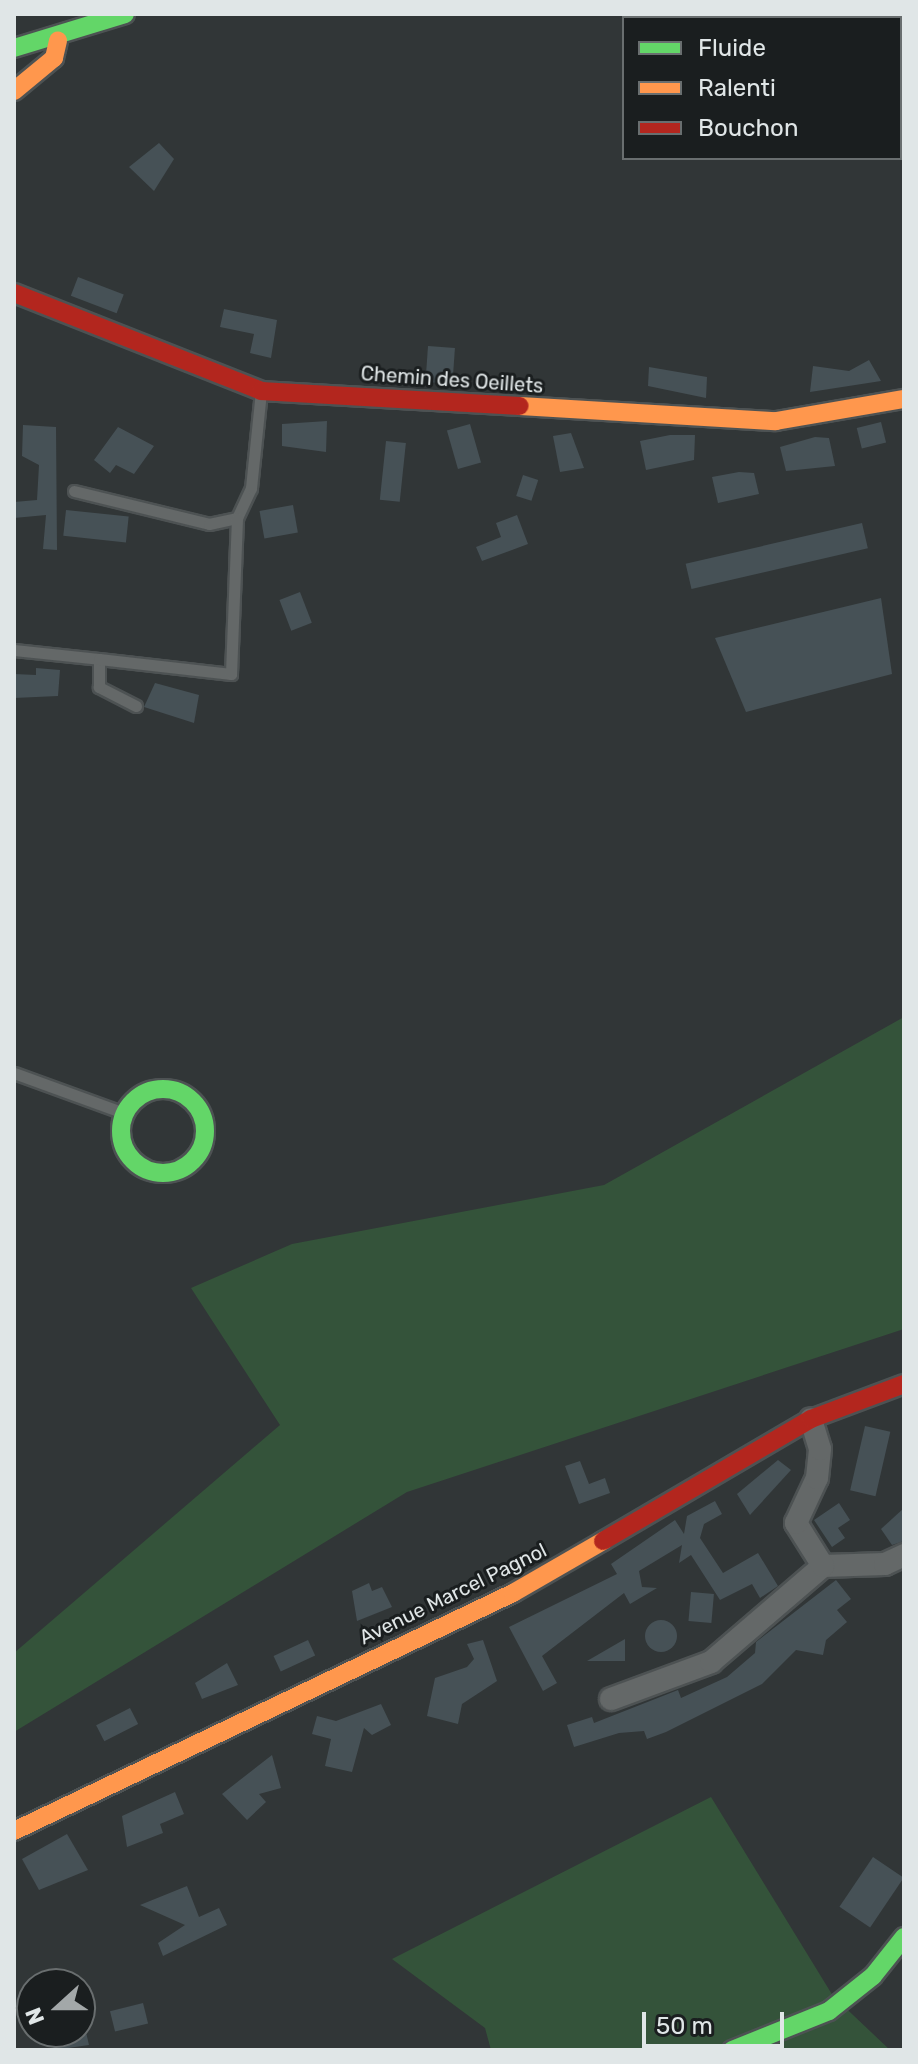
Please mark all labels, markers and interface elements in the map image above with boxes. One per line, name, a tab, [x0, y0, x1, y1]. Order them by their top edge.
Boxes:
legend	[622, 16, 902, 160]
text: Fluide	[698, 34, 766, 62]
text: Ralenti	[698, 74, 776, 102]
text: Bouchon	[698, 114, 798, 142]
street label: Chemin des Oeillets	[360, 362, 544, 398]
street label: Avenue Marcel Pagnol	[355, 1538, 551, 1650]
north arrow	[16, 1968, 96, 2048]
scale bar	[646, 1996, 788, 2046]
text: N	[20, 2004, 50, 2028]
text: 50 m	[656, 2012, 713, 2040]

